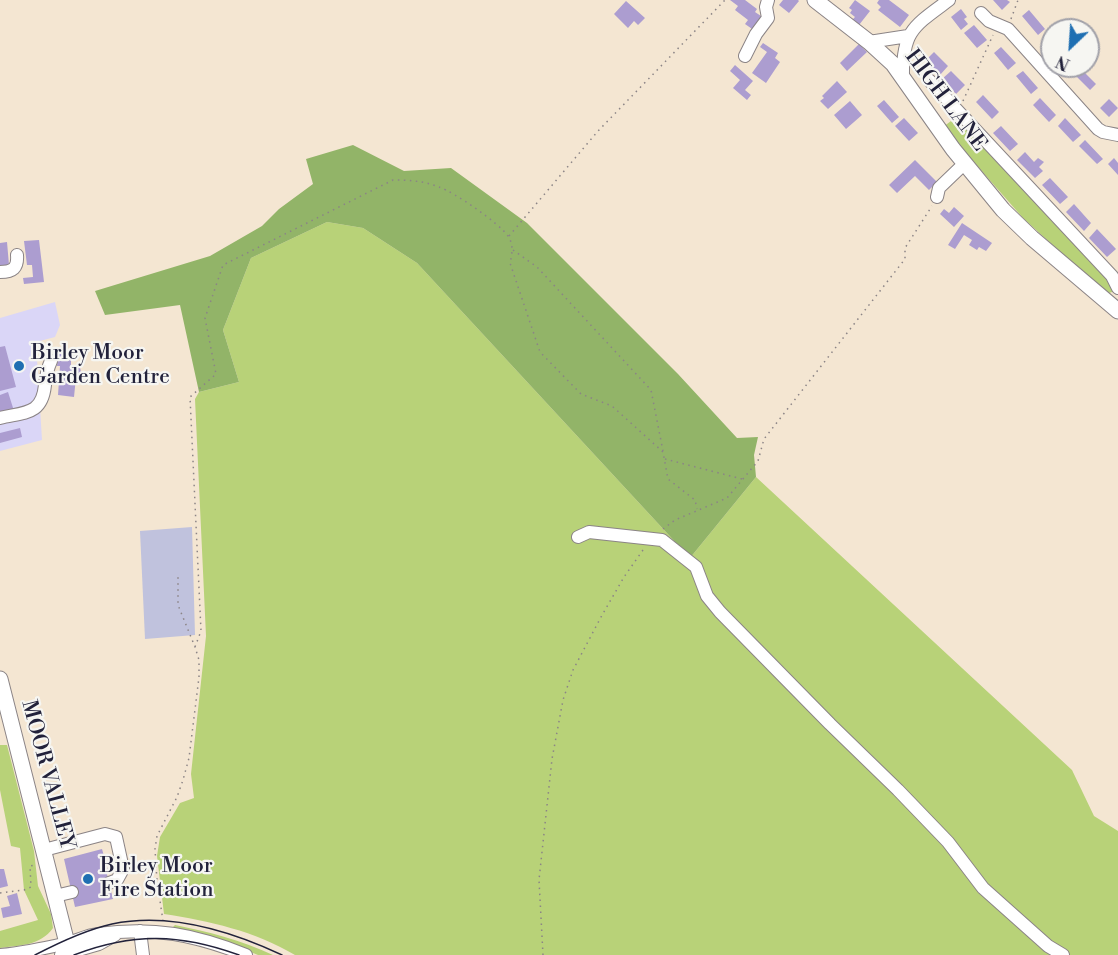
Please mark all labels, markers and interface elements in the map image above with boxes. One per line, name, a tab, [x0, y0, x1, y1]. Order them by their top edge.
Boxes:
north arrow	[1040, 18, 1100, 78]
street label: HIGH LANE	[899, 45, 991, 157]
text: N	[1053, 51, 1073, 74]
place label: Birley Moor Garden Centre	[31, 341, 170, 391]
marker: Birley Moor Garden Centre	[12, 359, 26, 373]
street label: MOOR VALLEY	[15, 698, 79, 852]
place label: Birley Moor Fire Station	[100, 854, 213, 904]
marker: Birley Moor Fire Station	[81, 872, 95, 886]

